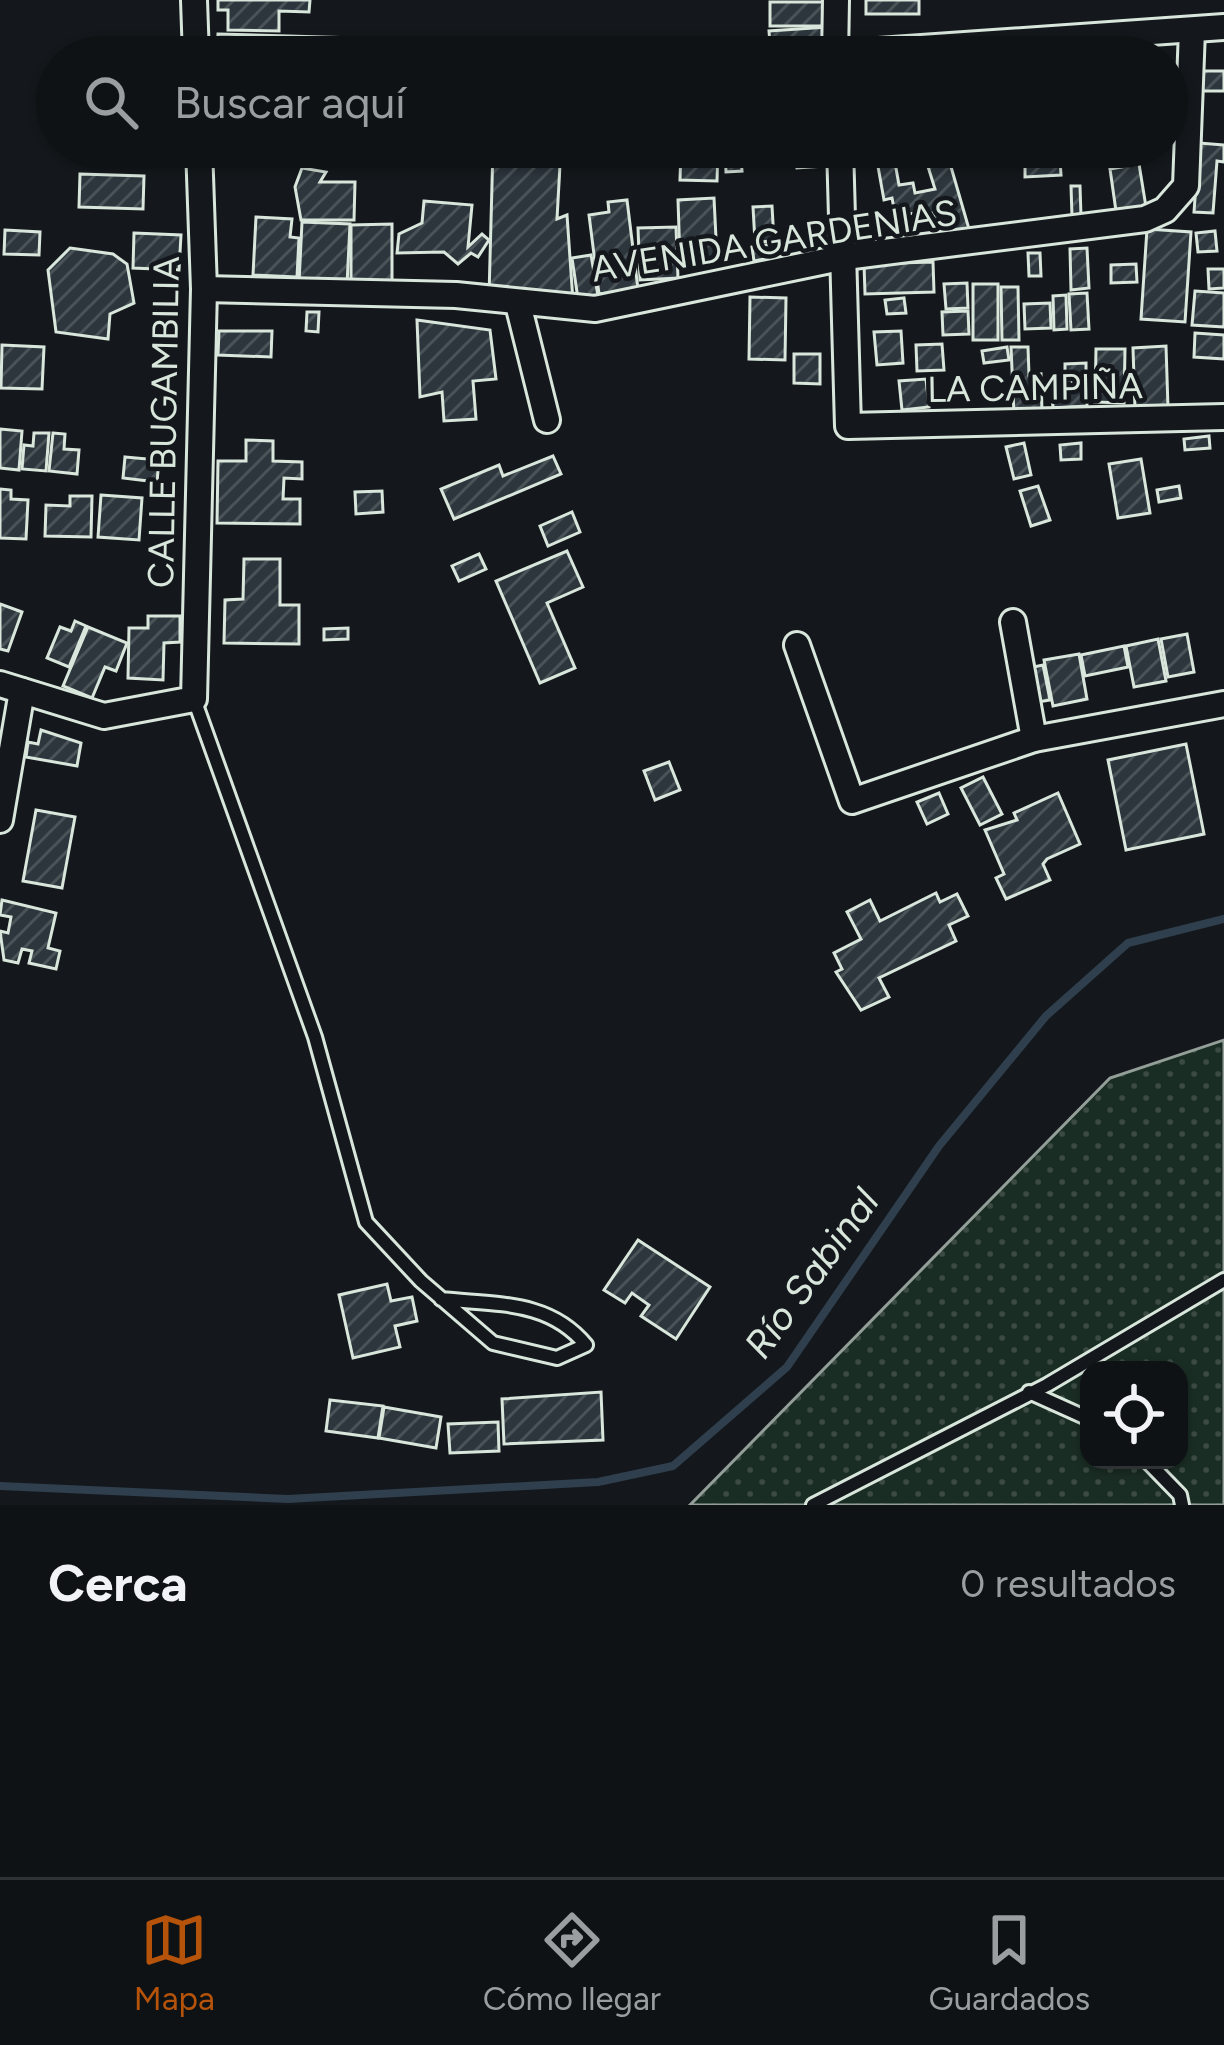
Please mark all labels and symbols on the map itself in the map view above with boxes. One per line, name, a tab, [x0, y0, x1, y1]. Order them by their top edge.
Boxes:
street label: AVENIDA GARDENIAS	[589, 190, 960, 291]
street label: CALLE BUGAMBILIA	[139, 255, 188, 588]
street label: LA CAMPIÑA	[927, 364, 1144, 411]
water label: Río Sabinal	[734, 1179, 889, 1367]

